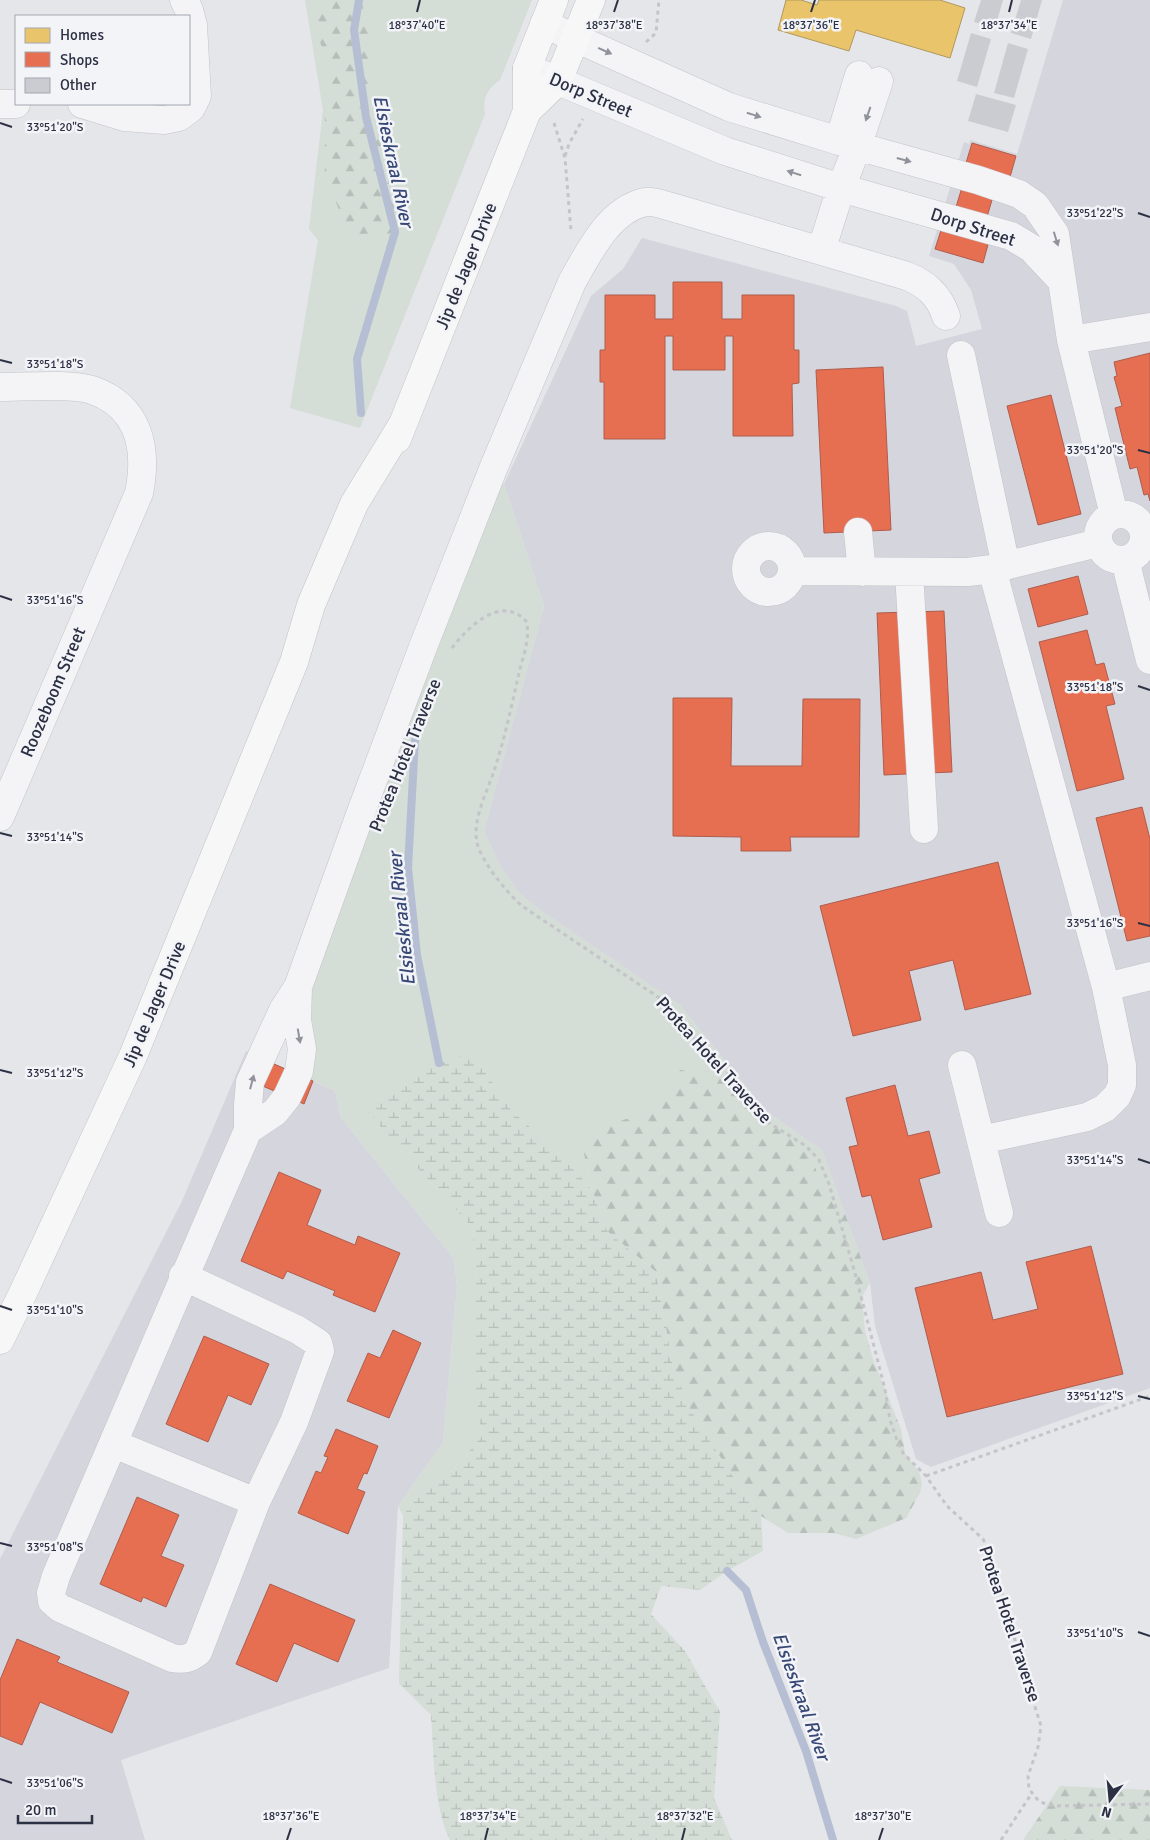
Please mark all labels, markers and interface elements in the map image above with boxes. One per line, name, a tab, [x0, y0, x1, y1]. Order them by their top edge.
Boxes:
legend	[15, 15, 190, 105]
text: 18°37'40"E	[388, 18, 446, 33]
text: 18°37'38"E	[585, 18, 643, 33]
text: 18°37'36"E	[782, 18, 840, 33]
text: 18°37'34"E	[980, 18, 1038, 33]
text: Homes	[60, 26, 104, 44]
one-way arrow	[598, 47, 612, 55]
text: Shops	[60, 51, 99, 69]
street label: Dorp Street	[546, 68, 636, 122]
text: Other	[60, 76, 97, 94]
water label: Elsieskraal River	[367, 93, 419, 232]
one-way arrow	[864, 106, 872, 121]
one-way arrow	[746, 111, 761, 119]
text: 33°51'20"S	[26, 120, 84, 135]
one-way arrow	[896, 156, 911, 164]
one-way arrow	[786, 168, 801, 176]
street label: Jip de Jager Drive	[431, 199, 501, 333]
street label: Dorp Street	[928, 203, 1018, 251]
text: 33°51'22"S	[1066, 206, 1124, 221]
one-way arrow	[1052, 232, 1060, 247]
text: 33°51'18"S	[26, 357, 84, 372]
text: 33°51'20"S	[1066, 443, 1124, 458]
text: 33°51'16"S	[26, 593, 84, 608]
street label: Roozeboom Street	[16, 624, 90, 760]
street label: Protea Hotel Traverse	[364, 675, 446, 835]
text: 33°51'18"S	[1066, 680, 1124, 695]
text: 33°51'14"S	[26, 830, 84, 845]
water label: Elsieskraal River	[383, 848, 421, 987]
text: 33°51'16"S	[1066, 916, 1124, 931]
street label: Jip de Jager Drive	[118, 938, 190, 1070]
street label: Protea Hotel Traverse	[651, 992, 777, 1128]
one-way arrow	[296, 1028, 304, 1044]
text: 33°51'12"S	[26, 1066, 84, 1081]
one-way arrow	[248, 1074, 256, 1089]
text: 33°51'14"S	[1066, 1153, 1124, 1168]
text: 33°51'10"S	[26, 1303, 84, 1318]
text: 33°51'12"S	[1066, 1389, 1124, 1404]
text: 33°51'08"S	[26, 1540, 84, 1555]
street label: Protea Hotel Traverse	[974, 1543, 1046, 1705]
text: 33°51'10"S	[1066, 1626, 1124, 1641]
water label: Elsieskraal River	[767, 1629, 836, 1766]
north arrow	[1085, 1775, 1135, 1825]
text: 33°51'06"S	[26, 1776, 84, 1791]
scale bar	[18, 1792, 91, 1824]
text: 20 m	[25, 1801, 56, 1819]
text: N	[1100, 1803, 1114, 1822]
text: 18°37'36"E	[262, 1809, 320, 1824]
text: 18°37'34"E	[459, 1809, 517, 1824]
text: 18°37'32"E	[656, 1809, 714, 1824]
text: 18°37'30"E	[854, 1809, 912, 1824]

